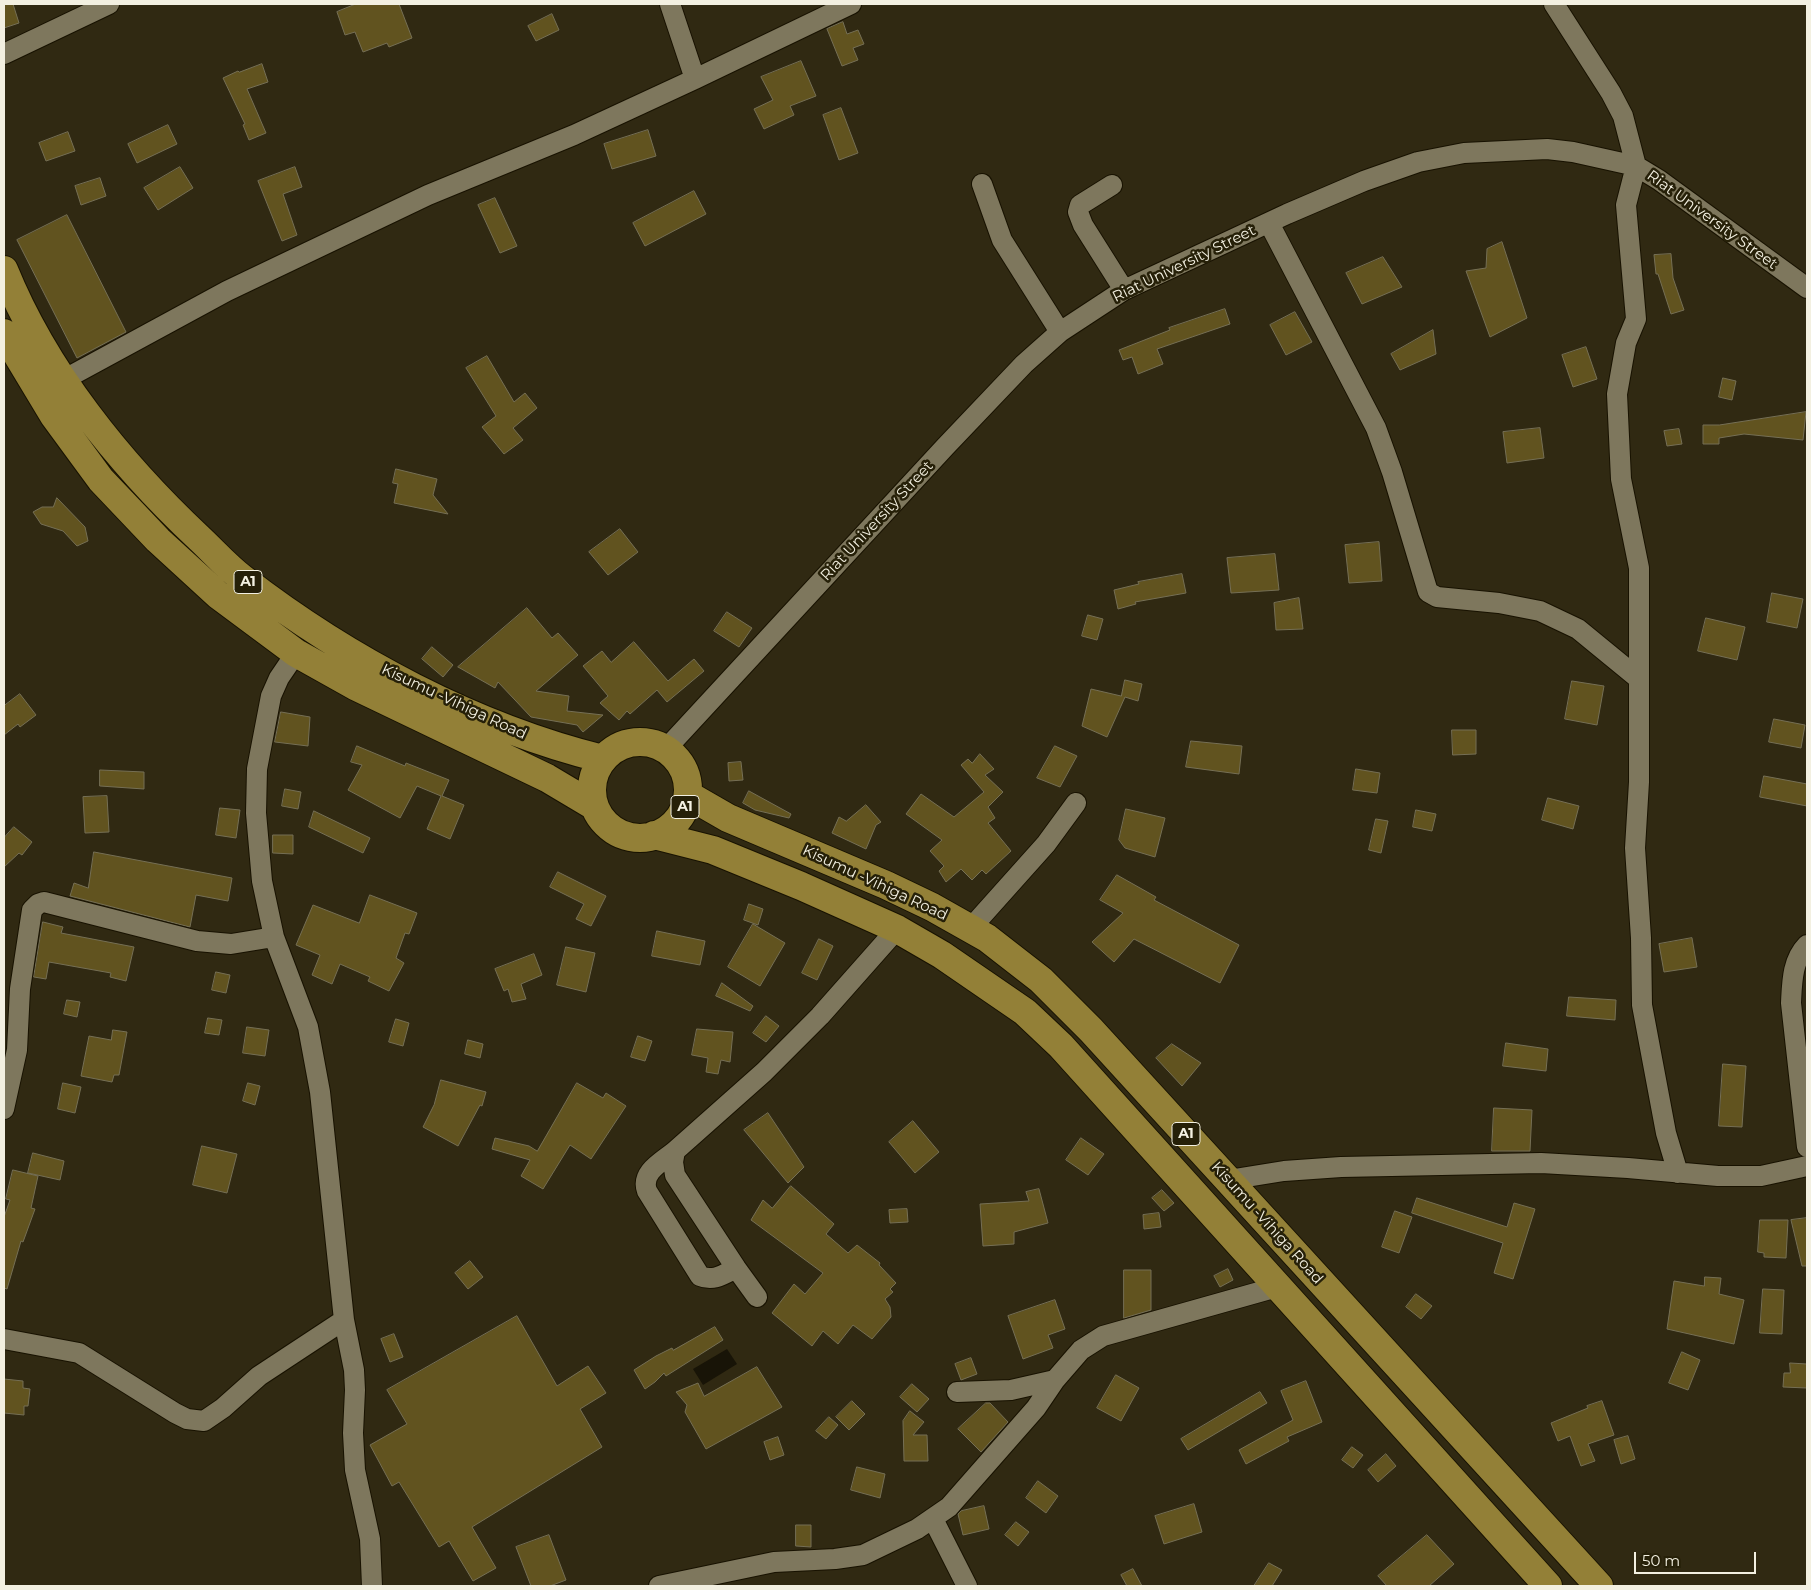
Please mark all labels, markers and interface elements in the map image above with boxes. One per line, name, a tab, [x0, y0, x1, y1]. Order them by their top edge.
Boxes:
street label: Riat University Street	[1643, 167, 1781, 273]
street label: Riat University Street	[1110, 222, 1258, 306]
street label: Riat University Street	[817, 457, 937, 585]
road number: A1	[234, 570, 262, 594]
street label: Kisumu -Vihiga Road	[379, 660, 529, 744]
road number: A1	[671, 796, 699, 819]
street label: Kisumu -Vihiga Road	[800, 841, 950, 925]
road number: A1	[1172, 1122, 1200, 1146]
street label: Kisumu -Vihiga Road	[1207, 1158, 1327, 1288]
scale bar	[1636, 1542, 1758, 1574]
text: 50 m	[1642, 1551, 1680, 1570]

